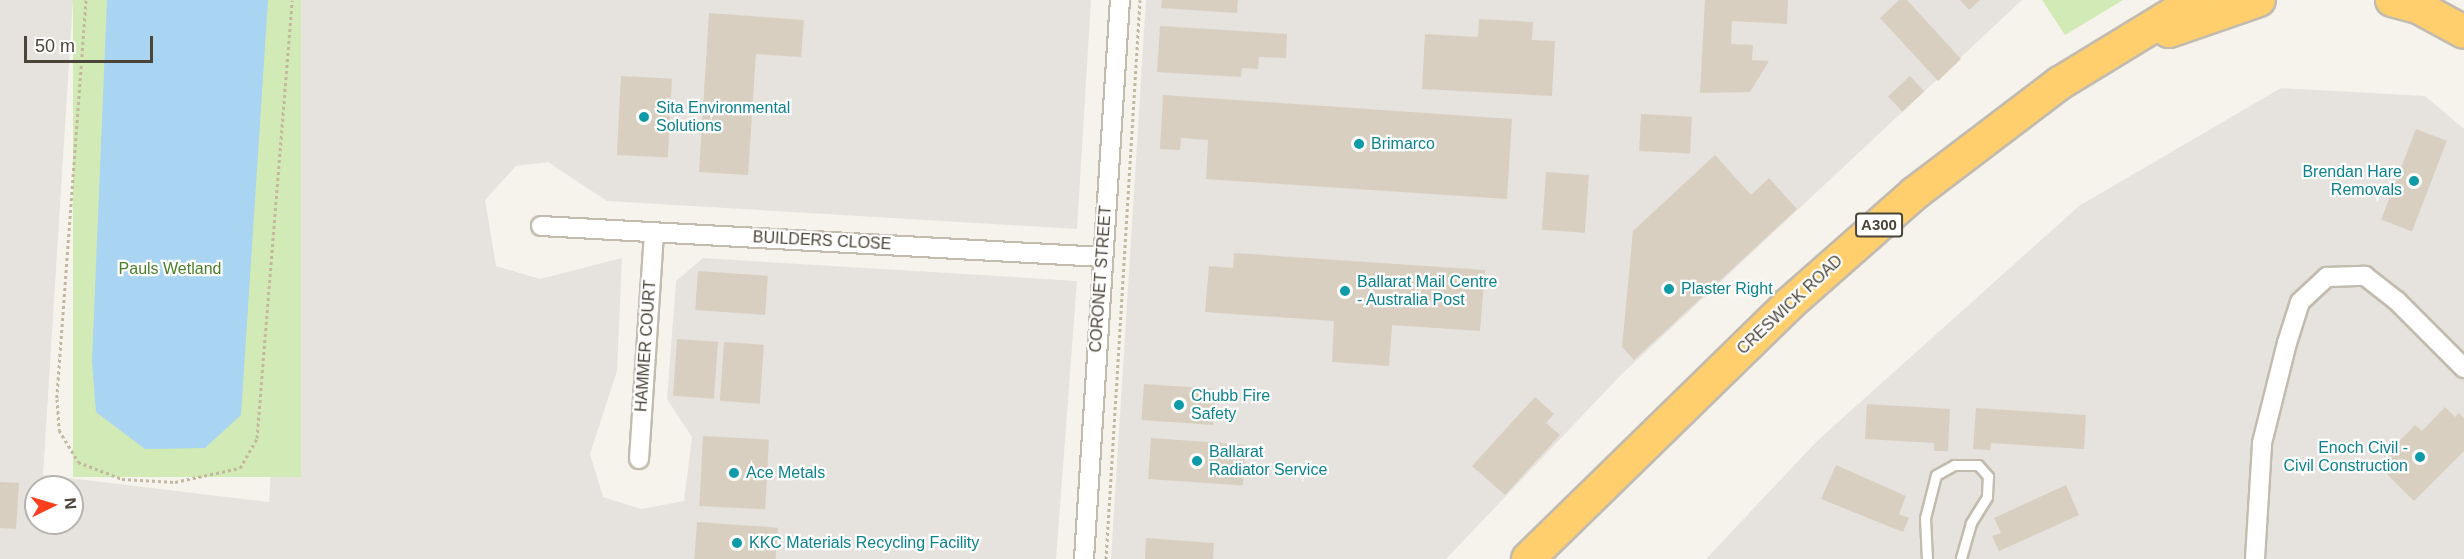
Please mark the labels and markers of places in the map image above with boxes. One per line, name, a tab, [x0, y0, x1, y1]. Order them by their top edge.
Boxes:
place label: Sita Environmental Solutions	[656, 98, 790, 136]
marker: Sita Environmental Solutions	[637, 110, 651, 124]
place label: Brimarco	[1371, 134, 1435, 154]
marker: Brimarco	[1352, 137, 1366, 151]
place label: Brendan Hare Removals	[2302, 162, 2402, 200]
marker: Brendan Hare Removals	[2407, 174, 2421, 188]
place label: Ballarat Mail Centre - Australia Post	[1357, 272, 1498, 310]
place label: Plaster Right	[1681, 279, 1773, 299]
marker: Plaster Right	[1662, 282, 1676, 296]
marker: Ballarat Mail Centre - Australia Post	[1338, 284, 1352, 298]
place label: Chubb Fire Safety	[1191, 386, 1270, 424]
marker: Chubb Fire Safety	[1172, 398, 1186, 412]
place label: Enoch Civil - Civil Construction	[2284, 438, 2408, 476]
place label: Ballarat Radiator Service	[1209, 442, 1327, 480]
marker: Enoch Civil - Civil Construction	[2413, 450, 2427, 464]
marker: Ballarat Radiator Service	[1190, 454, 1204, 468]
place label: Ace Metals	[746, 463, 825, 483]
marker: Ace Metals	[727, 466, 741, 480]
place label: KKC Materials Recycling Facility	[749, 533, 979, 553]
marker: KKC Materials Recycling Facility	[730, 536, 744, 550]

